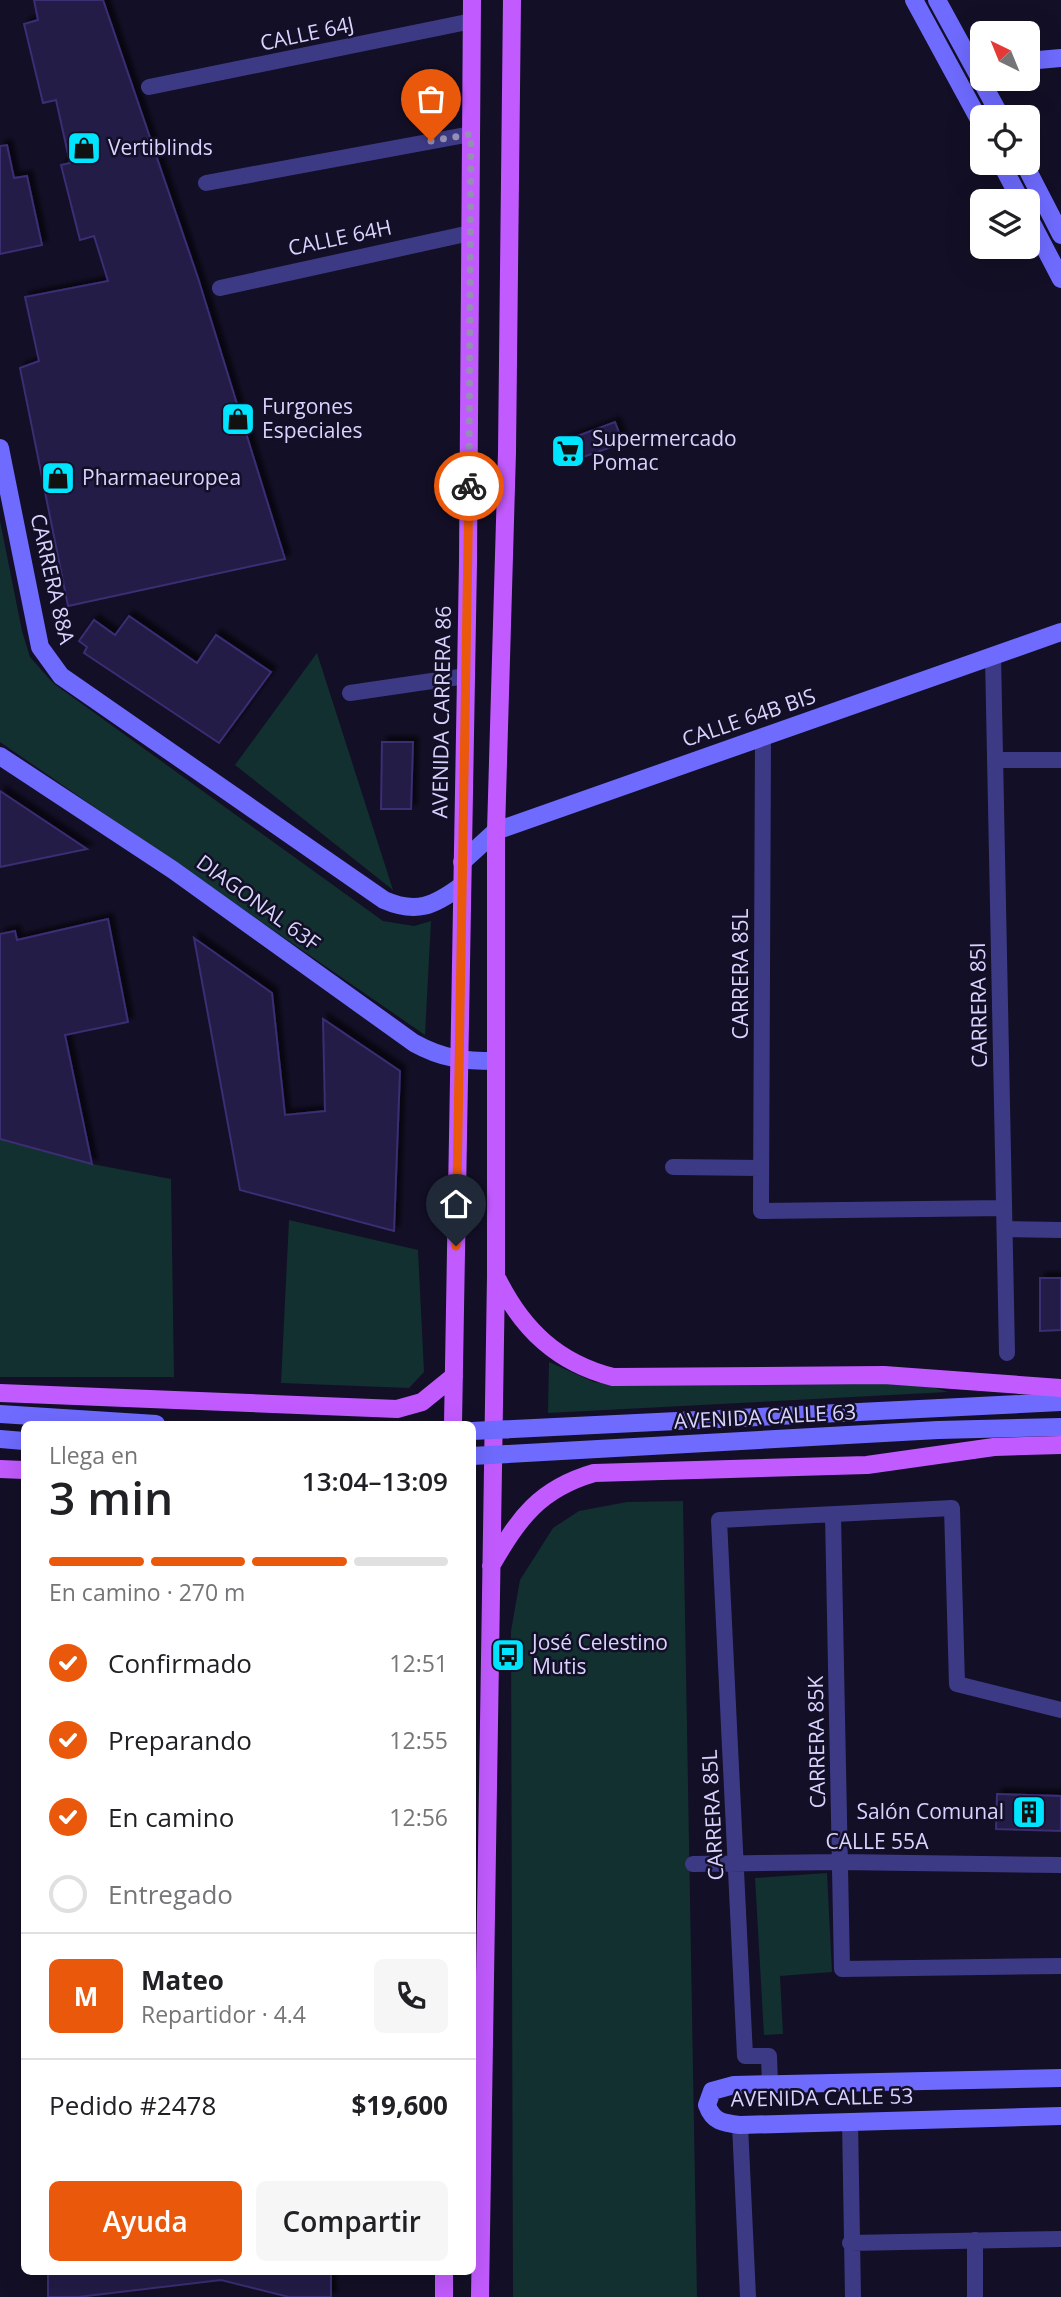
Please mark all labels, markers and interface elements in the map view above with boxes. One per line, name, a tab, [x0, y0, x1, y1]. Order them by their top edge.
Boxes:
street label: CALLE 64J	[257, 9, 356, 57]
north arrow	[970, 21, 1040, 91]
map controls	[970, 21, 1040, 259]
pin	[401, 69, 461, 141]
icon: bag	[412, 80, 450, 118]
button: locate	[970, 105, 1040, 175]
shop icon: Vertiblinds	[65, 129, 103, 167]
place label: Vertiblinds	[108, 133, 213, 161]
button: layers	[970, 189, 1040, 259]
street label: CALLE 64H	[285, 212, 394, 262]
place label: Furgones Especiales	[262, 392, 362, 444]
shop icon: Furgones Especiales	[219, 400, 257, 438]
place label: Supermercado Pomac	[592, 424, 737, 476]
supermarket icon: Supermercado Pomac	[549, 432, 587, 470]
courier	[434, 451, 504, 521]
shop icon: Pharmaeuropea	[39, 459, 77, 497]
place label: Pharmaeuropea	[82, 463, 241, 491]
icon: bike	[450, 467, 488, 505]
street label: CARRERA 88A	[24, 511, 82, 647]
street label: AVENIDA CARRERA 86	[425, 605, 457, 819]
street label: CALLE 64B BIS	[678, 681, 819, 753]
street label: DIAGONAL 63F	[191, 848, 326, 957]
street label: CARRERA 85L	[726, 909, 754, 1039]
street label: CARRERA 85I	[963, 942, 993, 1068]
pin	[426, 1174, 486, 1246]
icon: home	[437, 1185, 475, 1223]
street label: AVENIDA CALLE 63	[673, 1397, 857, 1435]
text: Llega en	[49, 1439, 138, 1471]
text: 13:04–13:09	[302, 1463, 448, 1499]
text: 3 min	[49, 1466, 173, 1528]
text: En camino · 270 m	[49, 1576, 245, 1608]
place label: José Celestino Mutis	[530, 1628, 668, 1680]
bus stop icon: José Celestino Mutis	[489, 1636, 527, 1674]
icon: check	[49, 1644, 87, 1682]
text: Confirmado	[108, 1645, 252, 1681]
text: 12:51	[389, 1647, 448, 1679]
street label: CARRERA 85K	[801, 1675, 831, 1809]
icon: check	[49, 1721, 87, 1759]
text: Preparando	[108, 1722, 252, 1758]
text: 12:55	[389, 1724, 448, 1756]
street label: CARRERA 85L	[695, 1749, 729, 1881]
building icon: Salón Comunal	[1010, 1793, 1048, 1831]
place label: Salón Comunal	[857, 1797, 1004, 1825]
icon: check	[49, 1798, 87, 1836]
text: En camino	[108, 1799, 234, 1835]
text: 12:56	[389, 1801, 448, 1833]
street label: CALLE 55A	[826, 1827, 929, 1855]
text: Entregado	[108, 1876, 233, 1912]
button: phone	[374, 1959, 448, 2033]
text: Mateo	[141, 1962, 224, 1998]
text: M	[74, 1978, 98, 2014]
text: Repartidor · 4.4	[141, 1998, 306, 2030]
street label: AVENIDA CALLE 53	[730, 2081, 914, 2113]
text: Pedido #2478	[49, 2087, 216, 2123]
text: $19,600	[351, 2087, 448, 2123]
button: Ayuda	[49, 2181, 242, 2261]
button: Compartir	[256, 2181, 448, 2261]

